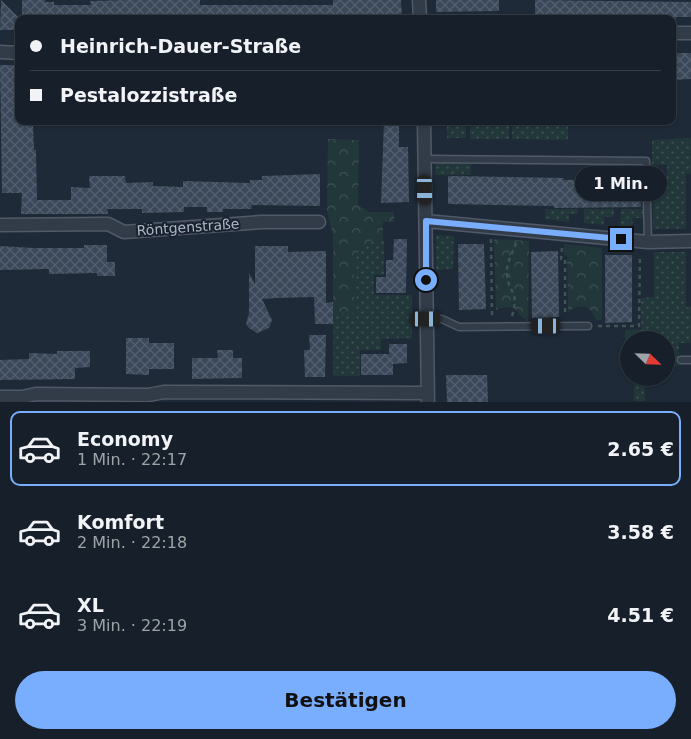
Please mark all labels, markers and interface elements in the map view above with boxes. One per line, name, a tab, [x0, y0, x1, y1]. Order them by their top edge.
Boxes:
text: Heinrich-Dauer-Straße	[60, 35, 301, 57]
text: Pestalozzistraße	[60, 84, 237, 106]
callout: 1 Min.	[575, 166, 667, 202]
text: 1 Min.	[593, 174, 649, 193]
car	[417, 175, 432, 205]
street label: Röntgenstraße	[136, 215, 240, 239]
route end	[610, 228, 632, 250]
route start	[415, 269, 437, 291]
car	[411, 312, 441, 327]
car	[531, 319, 561, 334]
north arrow	[620, 331, 675, 386]
map controls	[620, 331, 675, 386]
icon: car	[17, 426, 62, 471]
text: Economy	[77, 428, 173, 450]
text: 2.65 €	[607, 438, 674, 460]
text: 1 Min. · 22:17	[77, 450, 187, 469]
icon: car	[17, 509, 62, 554]
text: Komfort	[77, 511, 164, 533]
text: 3.58 €	[607, 521, 674, 543]
text: 2 Min. · 22:18	[77, 533, 187, 552]
icon: car	[17, 592, 62, 637]
text: XL	[77, 594, 104, 616]
text: 4.51 €	[607, 604, 674, 626]
text: 3 Min. · 22:19	[77, 616, 187, 635]
button: Bestätigen	[15, 671, 676, 729]

